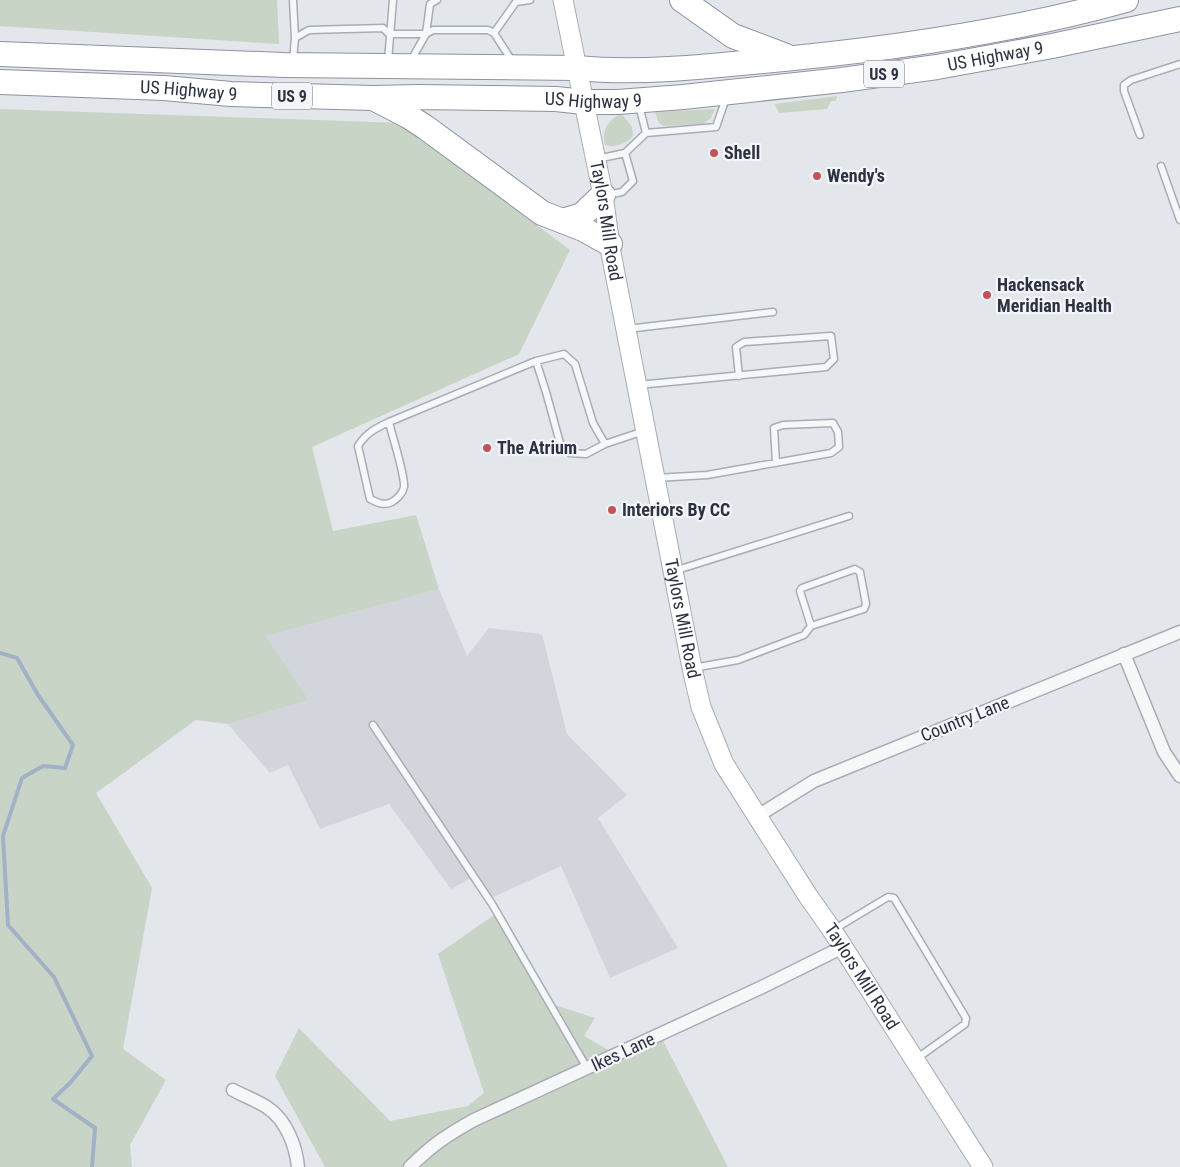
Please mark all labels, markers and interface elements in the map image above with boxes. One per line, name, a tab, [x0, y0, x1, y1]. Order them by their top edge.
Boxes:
street label: US Highway 9	[946, 37, 1045, 75]
road number: US 9	[864, 61, 904, 88]
street label: US Highway 9	[140, 76, 238, 104]
road number: US 9	[272, 82, 312, 110]
street label: US Highway 9	[545, 88, 643, 112]
place label: Shell	[724, 142, 760, 163]
marker: Shell	[708, 147, 720, 159]
street label: Taylors Mill Road	[586, 159, 627, 283]
place label: Wendy's	[827, 165, 885, 186]
marker: Wendy's	[811, 170, 823, 182]
place label: Hackensack Meridian Health	[997, 274, 1112, 316]
marker: Hackensack Meridian Health	[981, 289, 993, 301]
place label: The Atrium	[497, 437, 577, 458]
marker: The Atrium	[481, 442, 493, 454]
place label: Interiors By CC	[622, 499, 730, 520]
marker: Interiors By CC	[606, 504, 618, 516]
street label: Taylors Mill Road	[661, 557, 705, 680]
street label: Country Lane	[917, 691, 1012, 746]
street label: Taylors Mill Road	[820, 919, 904, 1033]
street label: Ikes Lane	[588, 1028, 658, 1075]

